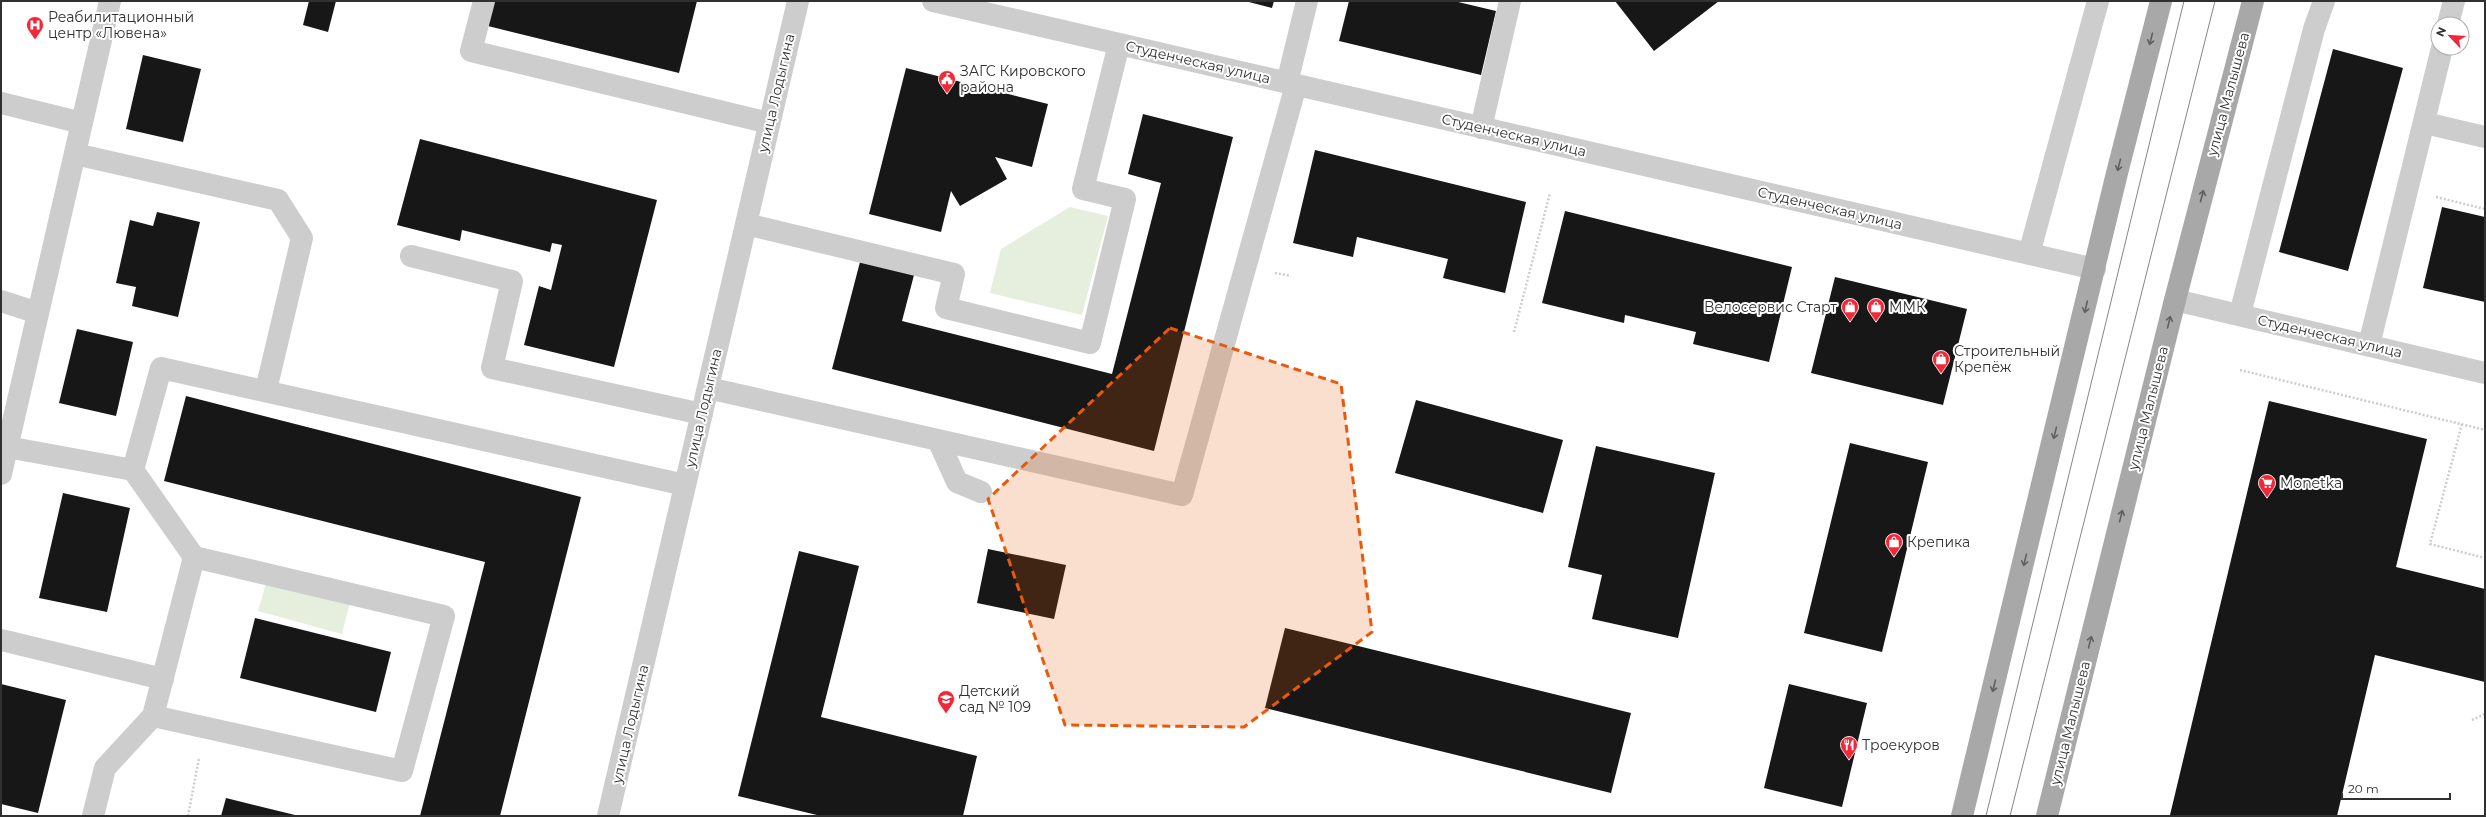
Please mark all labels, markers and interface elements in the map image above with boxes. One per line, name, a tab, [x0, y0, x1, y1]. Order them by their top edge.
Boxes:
place label: Реабилитационный центр «Лювена»	[48, 8, 194, 42]
hospital icon: Реабилитационный центр «Лювена»	[25, 15, 45, 40]
north arrow	[2430, 16, 2470, 56]
text: N	[2433, 25, 2449, 39]
street label: улица Малышева	[2203, 30, 2253, 159]
street label: улица Лодыгина	[753, 32, 798, 155]
one-way arrow	[2147, 32, 2155, 45]
street label: Студенческая улица	[1124, 37, 1272, 87]
place label: ЗАГС Кировского района	[960, 62, 1086, 96]
public building icon: ЗАГС Кировского района	[937, 69, 957, 94]
street label: Студенческая улица	[1440, 110, 1588, 160]
one-way arrow	[2115, 158, 2122, 171]
street label: Студенческая улица	[1756, 183, 1904, 233]
one-way arrow	[2199, 190, 2206, 203]
shop icon: Велосервис Старт	[1840, 297, 1860, 322]
shop icon: ММК	[1866, 297, 1886, 322]
place label: Велосервис Старт	[1704, 298, 1837, 316]
place label: ММК	[1889, 298, 1926, 316]
one-way arrow	[2081, 300, 2089, 313]
street label: Студенческая улица	[2256, 311, 2404, 361]
one-way arrow	[2166, 316, 2174, 329]
place label: Строительный Крепёж	[1954, 342, 2060, 376]
street label: улица Малышева	[2124, 344, 2172, 473]
street label: улица Лодыгина	[680, 347, 725, 470]
shop icon: Строительный Крепёж	[1931, 349, 1951, 374]
one-way arrow	[2051, 427, 2059, 440]
supermarket icon: Monetka	[2257, 473, 2277, 498]
place label: Monetka	[2280, 474, 2342, 492]
one-way arrow	[2118, 510, 2126, 523]
shop icon: Крепика	[1884, 532, 1904, 557]
place label: Крепика	[1907, 533, 1970, 551]
one-way arrow	[2020, 553, 2028, 566]
one-way arrow	[2087, 636, 2095, 649]
street label: улица Малышева	[2046, 659, 2094, 788]
street label: улица Лодыгина	[607, 663, 652, 786]
one-way arrow	[1990, 679, 1997, 692]
place label: Детский сад № 109	[959, 682, 1031, 716]
school or university icon: Детский сад № 109	[936, 689, 956, 714]
restaurant icon: Троекуров	[1839, 735, 1859, 760]
place label: Троекуров	[1862, 736, 1940, 754]
scale bar	[2342, 775, 2450, 801]
text: 20 m	[2348, 781, 2379, 796]

